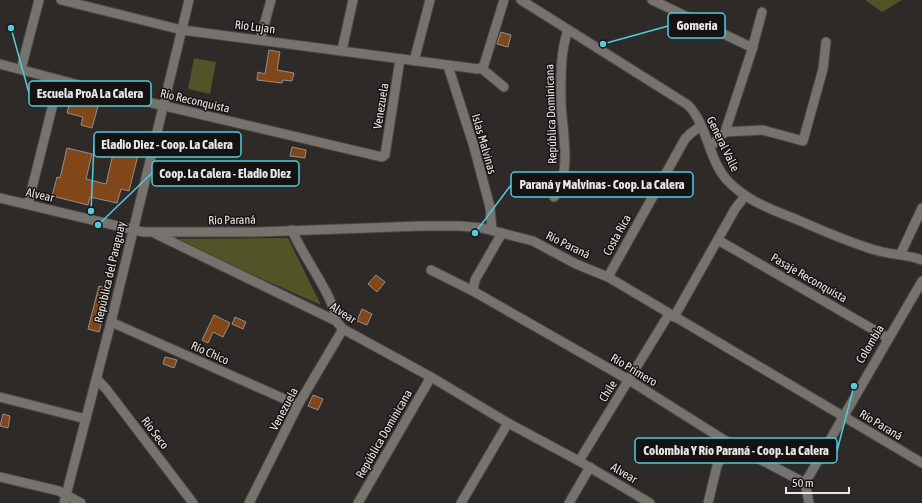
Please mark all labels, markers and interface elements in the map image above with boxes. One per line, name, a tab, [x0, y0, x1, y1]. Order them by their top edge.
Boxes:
callout: Gomería	[668, 13, 725, 38]
street label: Río Lujan	[234, 18, 276, 36]
text: Gomería	[676, 18, 718, 33]
street label: República Dominicana	[542, 64, 560, 164]
callout: Escuela ProA La Calera	[29, 81, 151, 106]
street label: Venezuela	[370, 82, 392, 130]
text: Escuela ProA La Calera	[37, 86, 143, 101]
street label: Río Reconquista	[159, 86, 231, 116]
street label: Islas Malvinas	[469, 112, 499, 176]
street label: General Valle	[704, 114, 742, 174]
callout: Eladio Diez - Coop. La Calera	[94, 132, 241, 157]
text: Eladio Diez - Coop. La Calera	[101, 137, 233, 152]
callout: Coop. La Calera - Eladio Diez	[152, 161, 299, 186]
text: Coop. La Calera - Eladio Diez	[159, 166, 291, 181]
callout: Paraná y Malvinas - Coop. La Calera	[511, 172, 693, 197]
text: Paraná y Malvinas - Coop. La Calera	[519, 177, 685, 192]
street label: Alvear	[25, 185, 56, 205]
street label: Costa Rica	[600, 212, 634, 258]
street label: Río Paraná	[208, 213, 256, 227]
street label: República del Paraguay	[92, 220, 129, 324]
street label: Río Paraná	[544, 228, 592, 262]
street label: Pasaje Reconquista	[768, 251, 850, 305]
street label: Alvear	[327, 299, 359, 327]
street label: Colombia	[853, 322, 887, 366]
street label: Río Chico	[189, 338, 231, 368]
street label: Río Primero	[608, 351, 660, 389]
street label: Chile	[596, 378, 620, 404]
street label: Venezuela	[267, 385, 301, 433]
street label: República Dominicana	[353, 387, 415, 481]
street label: Río Paraná	[857, 407, 905, 443]
street label: Río Seco	[138, 414, 172, 452]
callout: Colombia Y Río Paraná - Coop. La Calera	[635, 438, 837, 463]
text: Colombia Y Río Paraná - Coop. La Calera	[643, 443, 829, 458]
street label: Alvear	[608, 460, 640, 487]
scale bar	[786, 469, 849, 495]
text: 50 m	[792, 476, 814, 490]

